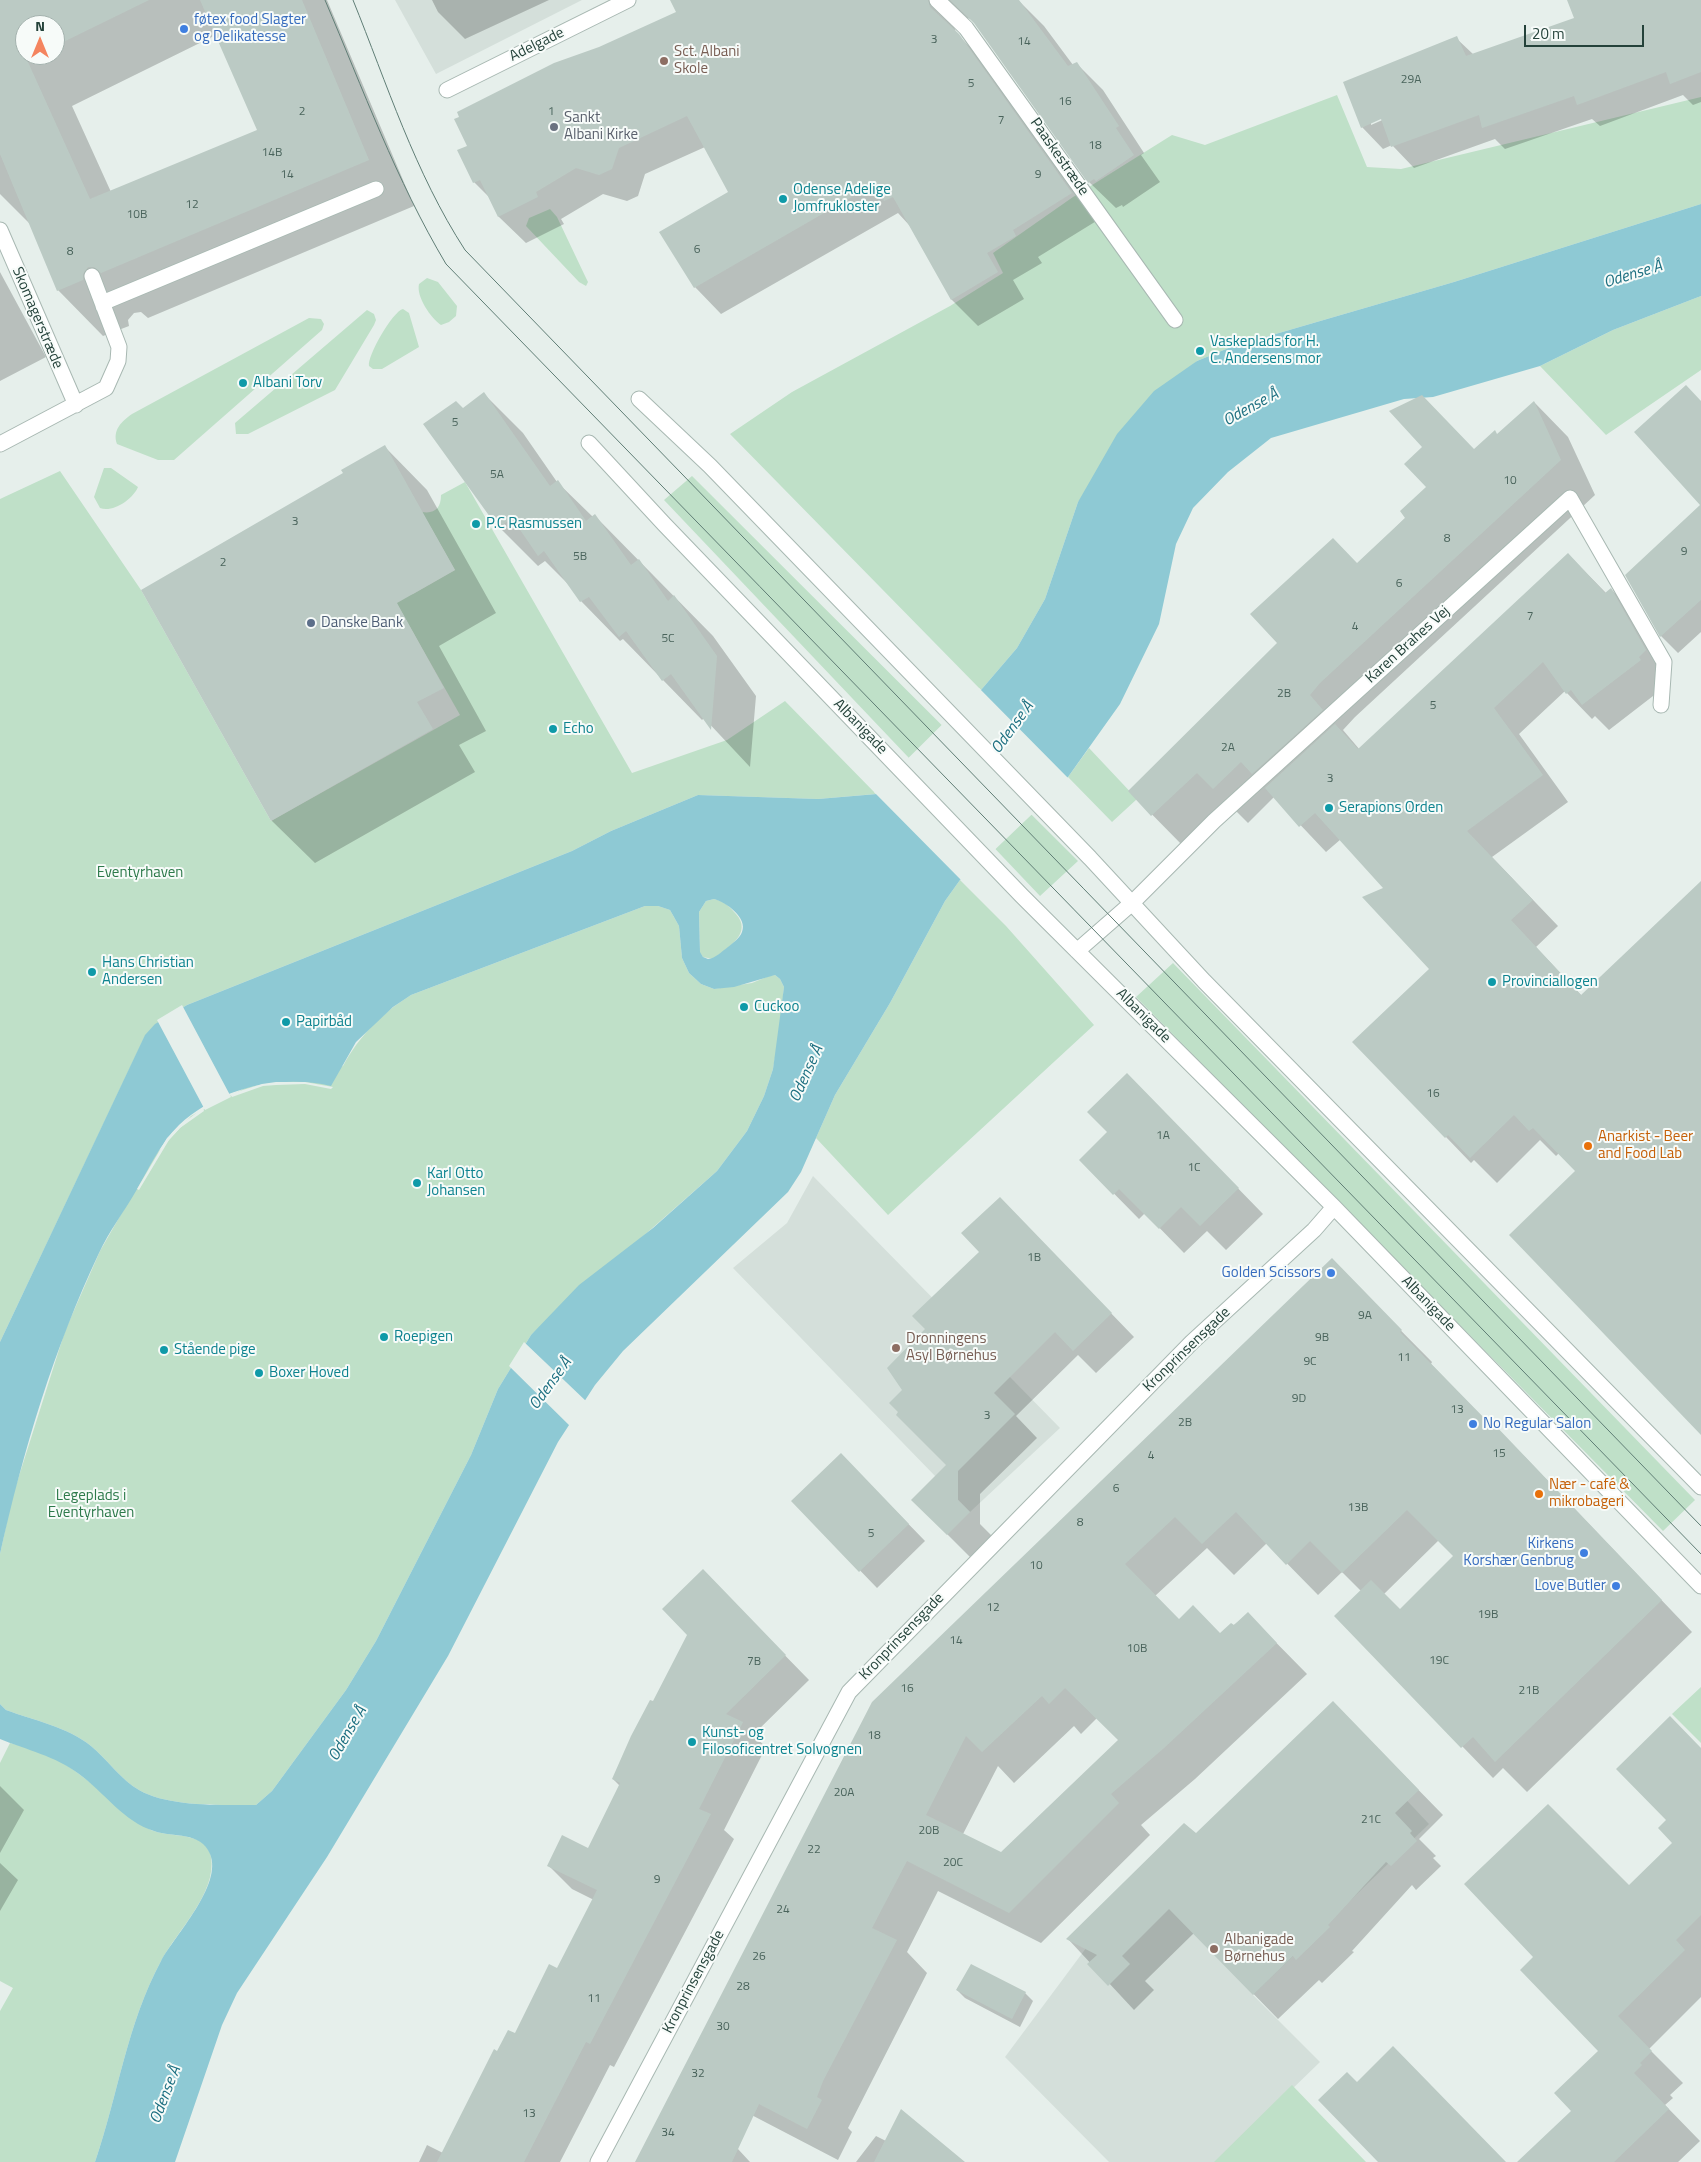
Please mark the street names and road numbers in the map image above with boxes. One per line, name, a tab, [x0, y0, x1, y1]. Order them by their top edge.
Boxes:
street label: Adelgade	[507, 24, 567, 66]
street label: Paaskestræde	[1026, 115, 1092, 199]
street label: Skomagerstræde	[8, 265, 66, 371]
street label: Karen Brahes Vej	[1362, 603, 1454, 687]
street label: Albanigade	[829, 696, 891, 758]
street label: Albanigade	[1112, 985, 1174, 1047]
street label: Albanigade	[1397, 1273, 1459, 1335]
street label: Kronprinsensgade	[1140, 1304, 1234, 1396]
street label: Kronprinsensgade	[856, 1590, 948, 1684]
street label: Kronprinsensgade	[659, 1927, 729, 2037]

